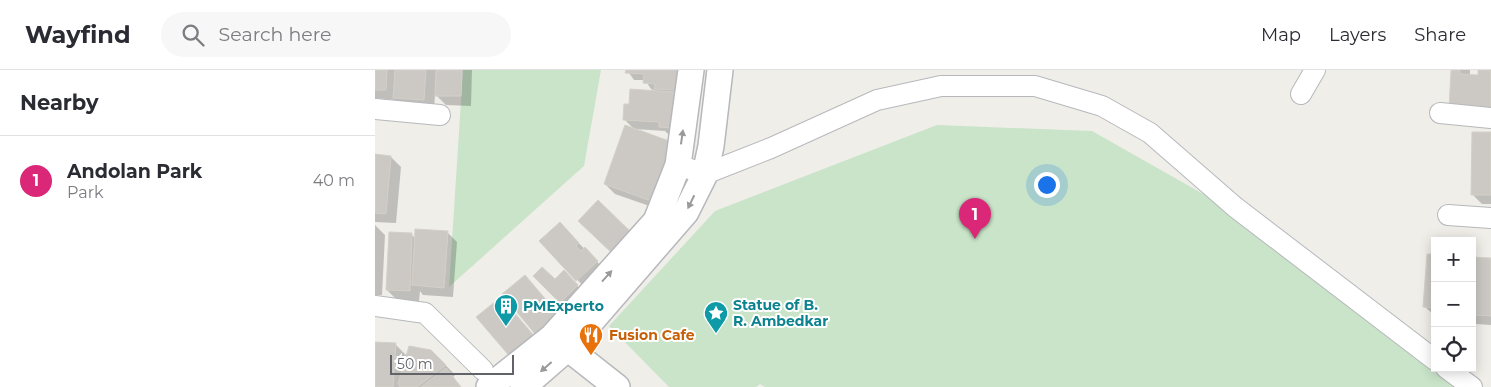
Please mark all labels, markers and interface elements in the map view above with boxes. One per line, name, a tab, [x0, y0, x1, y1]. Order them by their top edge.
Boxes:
search box	[161, 12, 511, 57]
text: Wayfind	[25, 20, 131, 49]
icon: search	[179, 21, 207, 49]
text: Search here	[219, 23, 332, 46]
text: Map	[1261, 24, 1301, 46]
text: Layers	[1329, 24, 1386, 46]
text: Share	[1414, 24, 1466, 46]
text: Nearby	[20, 90, 99, 115]
one-way arrow	[678, 129, 686, 145]
text: Andolan Park	[67, 160, 202, 183]
text: 1	[33, 171, 39, 190]
text: 40 m	[313, 171, 355, 190]
your location	[1034, 172, 1060, 198]
text: Park	[67, 183, 104, 202]
one-way arrow	[687, 195, 695, 209]
pin: 1	[959, 198, 991, 239]
map controls	[1431, 237, 1476, 372]
button: +	[1431, 237, 1476, 282]
one-way arrow	[601, 270, 612, 283]
button: −	[1431, 282, 1476, 327]
building icon: PMExperto	[493, 293, 519, 327]
place label: Statue of B. R. Ambedkar	[733, 296, 828, 330]
place label: PMExperto	[523, 297, 604, 315]
place icon: Statue of B. R. Ambedkar	[703, 300, 729, 334]
restaurant icon: Fusion Cafe	[578, 322, 604, 356]
place label: Fusion Cafe	[609, 326, 695, 344]
button: locate	[1431, 327, 1476, 372]
scale bar	[390, 352, 514, 375]
text: 50 m	[397, 355, 433, 373]
one-way arrow	[540, 361, 552, 373]

